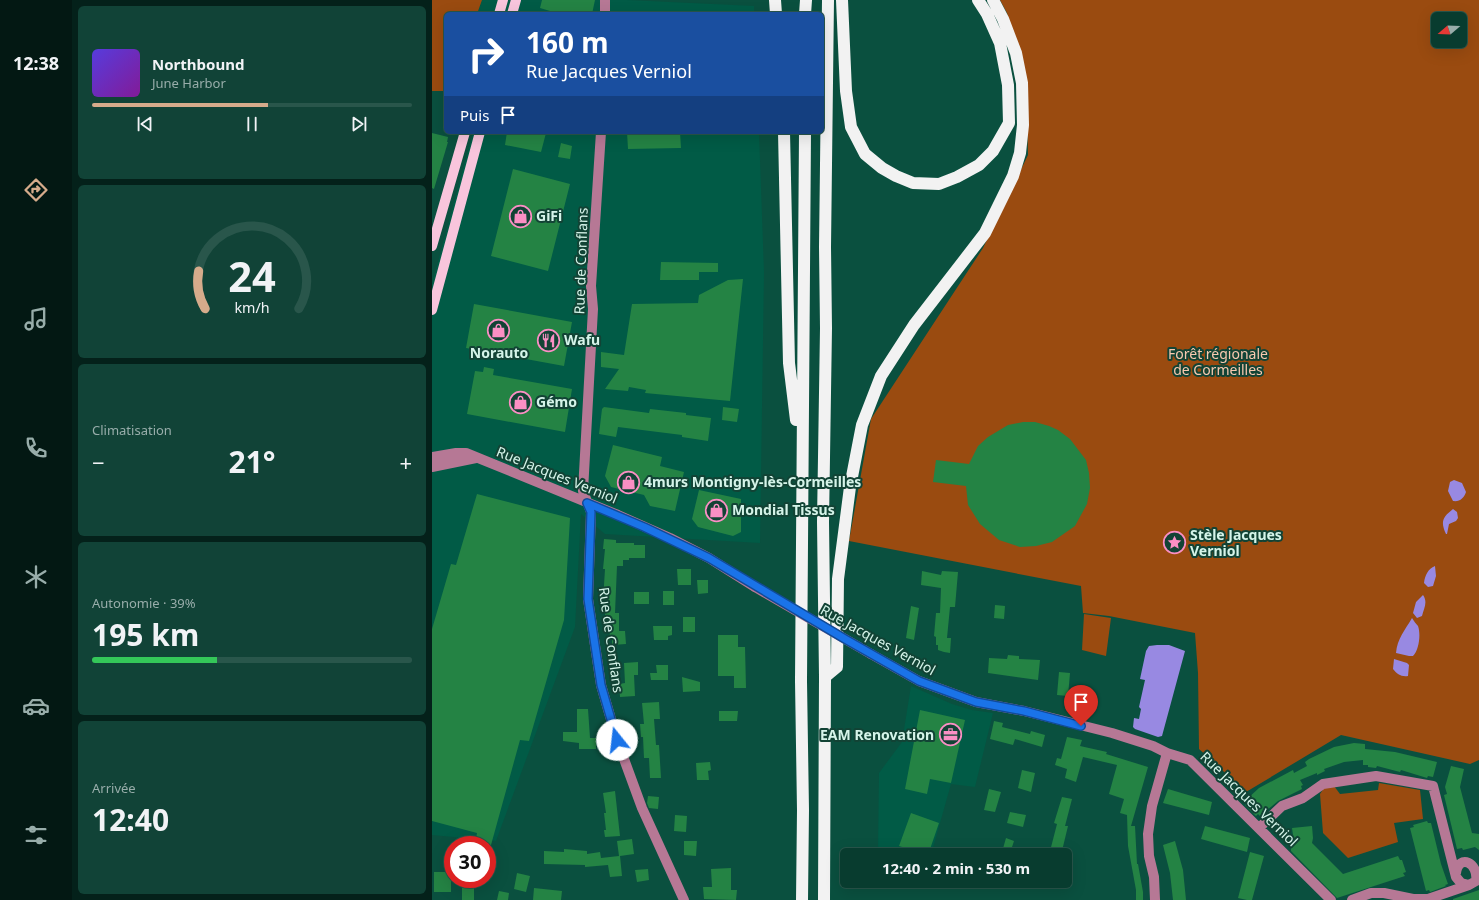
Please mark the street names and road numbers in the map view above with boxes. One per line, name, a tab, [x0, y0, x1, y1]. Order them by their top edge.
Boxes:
street label: Rue de Conflans	[569, 207, 592, 315]
street label: Rue Jacques Verniol	[494, 442, 621, 507]
street label: Rue de Conflans	[595, 586, 628, 694]
street label: Rue Jacques Verniol	[817, 600, 939, 679]
street label: Rue Jacques Verniol	[1196, 747, 1302, 850]

